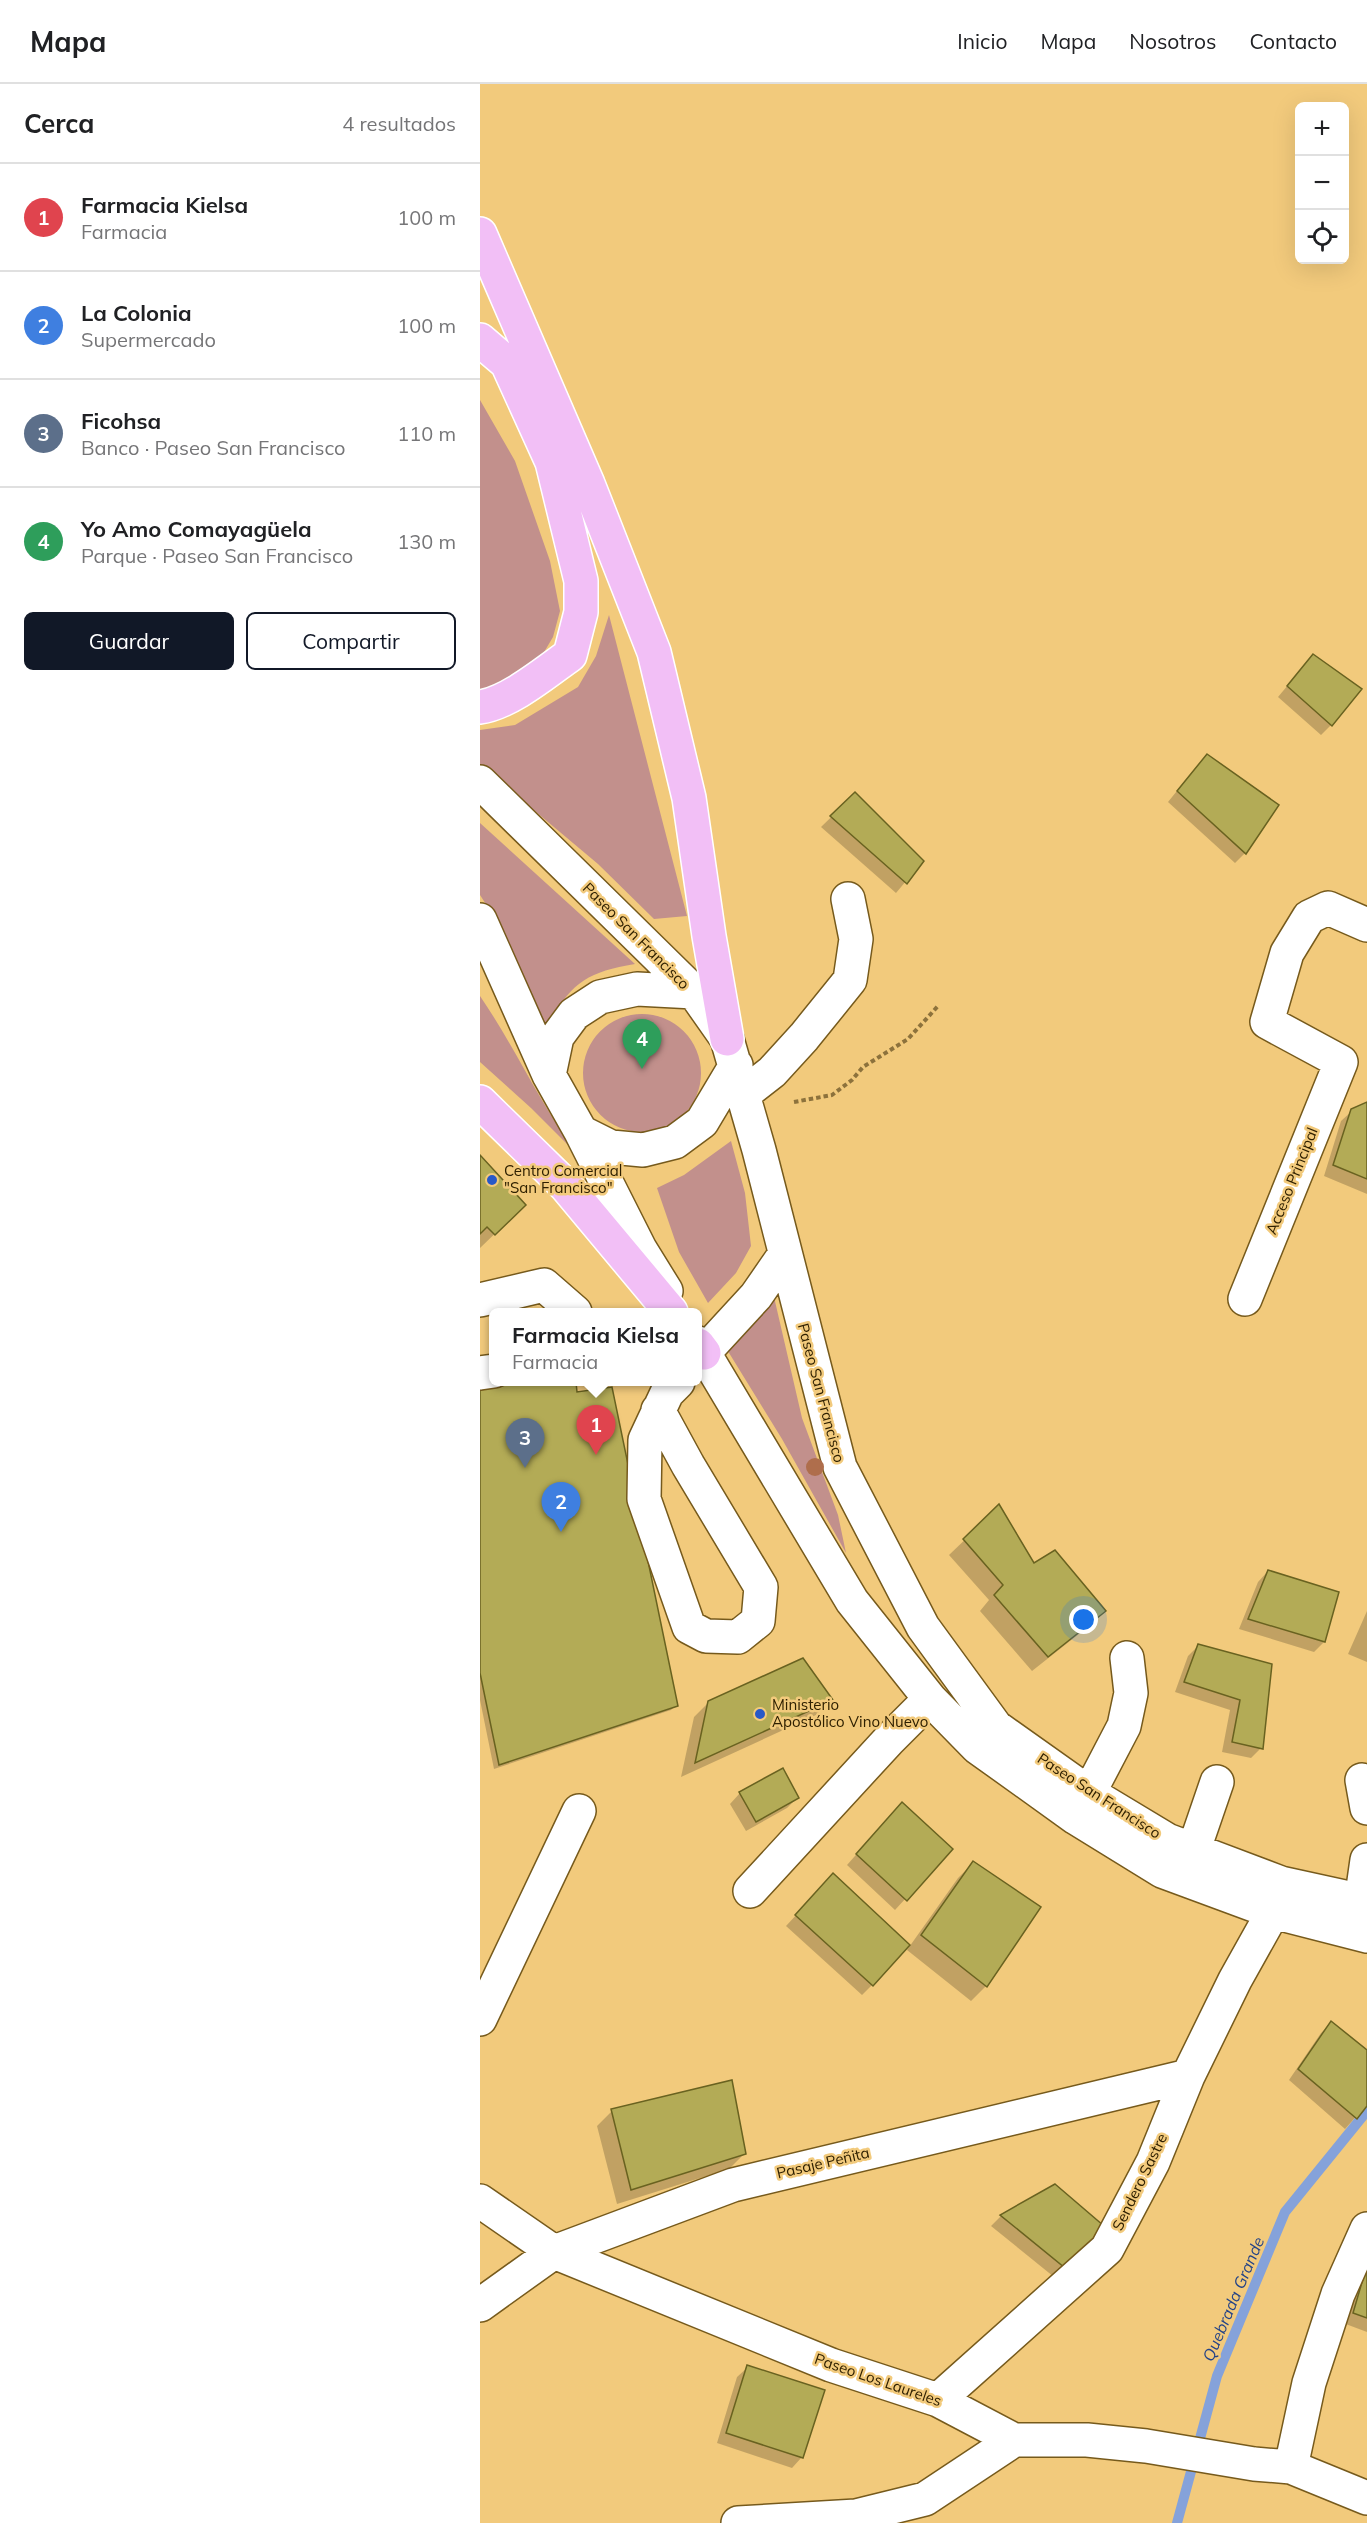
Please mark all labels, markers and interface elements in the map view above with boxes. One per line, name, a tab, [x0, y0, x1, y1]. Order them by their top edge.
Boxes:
text: Mapa	[30, 24, 106, 59]
text: Inicio	[957, 28, 1007, 54]
text: Mapa	[1040, 28, 1096, 54]
text: Nosotros	[1129, 28, 1216, 54]
text: Contacto	[1249, 28, 1337, 54]
map controls	[1295, 102, 1349, 264]
button: +	[1295, 102, 1349, 156]
text: Cerca	[24, 107, 94, 140]
text: 4 resultados	[342, 111, 456, 136]
button: −	[1295, 156, 1349, 210]
text: Farmacia Kielsa	[81, 191, 248, 219]
text: 1	[38, 205, 50, 230]
text: 100 m	[397, 205, 456, 230]
button: locate	[1295, 210, 1349, 264]
text: Farmacia	[81, 219, 167, 244]
text: La Colonia	[81, 299, 192, 327]
text: 2	[38, 313, 50, 338]
text: 100 m	[397, 313, 456, 338]
text: Supermercado	[81, 327, 216, 352]
text: Ficohsa	[81, 407, 161, 435]
text: 3	[38, 421, 50, 446]
text: 110 m	[397, 421, 456, 446]
text: Banco · Paseo San Francisco	[81, 435, 346, 460]
text: Yo Amo Comayagüela	[81, 515, 312, 543]
text: 4	[38, 529, 50, 554]
text: 130 m	[397, 529, 456, 554]
text: Parque · Paseo San Francisco	[81, 543, 353, 568]
button: Guardar	[24, 612, 234, 670]
button: Compartir	[246, 612, 456, 670]
street label: Paseo San Francisco	[579, 878, 694, 993]
pin: 4	[622, 1020, 662, 1069]
street label: Acceso Principal	[1261, 1125, 1322, 1237]
place label: Centro Comercial "San Francisco"	[504, 1161, 622, 1197]
marker: Centro Comercial "San Francisco"	[485, 1173, 499, 1187]
popup	[489, 1308, 702, 1386]
text: Farmacia Kielsa	[512, 1321, 679, 1349]
street label: Paseo San Francisco	[794, 1321, 849, 1465]
text: Farmacia	[512, 1349, 598, 1374]
pin: 1	[576, 1406, 616, 1455]
pin: 3	[506, 1418, 544, 1468]
pin: 2	[542, 1482, 580, 1532]
your location	[1069, 1605, 1098, 1634]
place label: Ministerio Apostólico Vino Nuevo	[772, 1695, 928, 1731]
marker: Ministerio Apostólico Vino Nuevo	[753, 1707, 767, 1721]
street label: Paseo San Francisco	[1034, 1749, 1165, 1843]
street label: Sendero Sastre	[1108, 2130, 1171, 2233]
street label: Pasaje Peñita	[775, 2143, 871, 2182]
water label: Quebrada Grande	[1198, 2233, 1268, 2364]
street label: Paseo Los Laureles	[812, 2349, 944, 2410]

